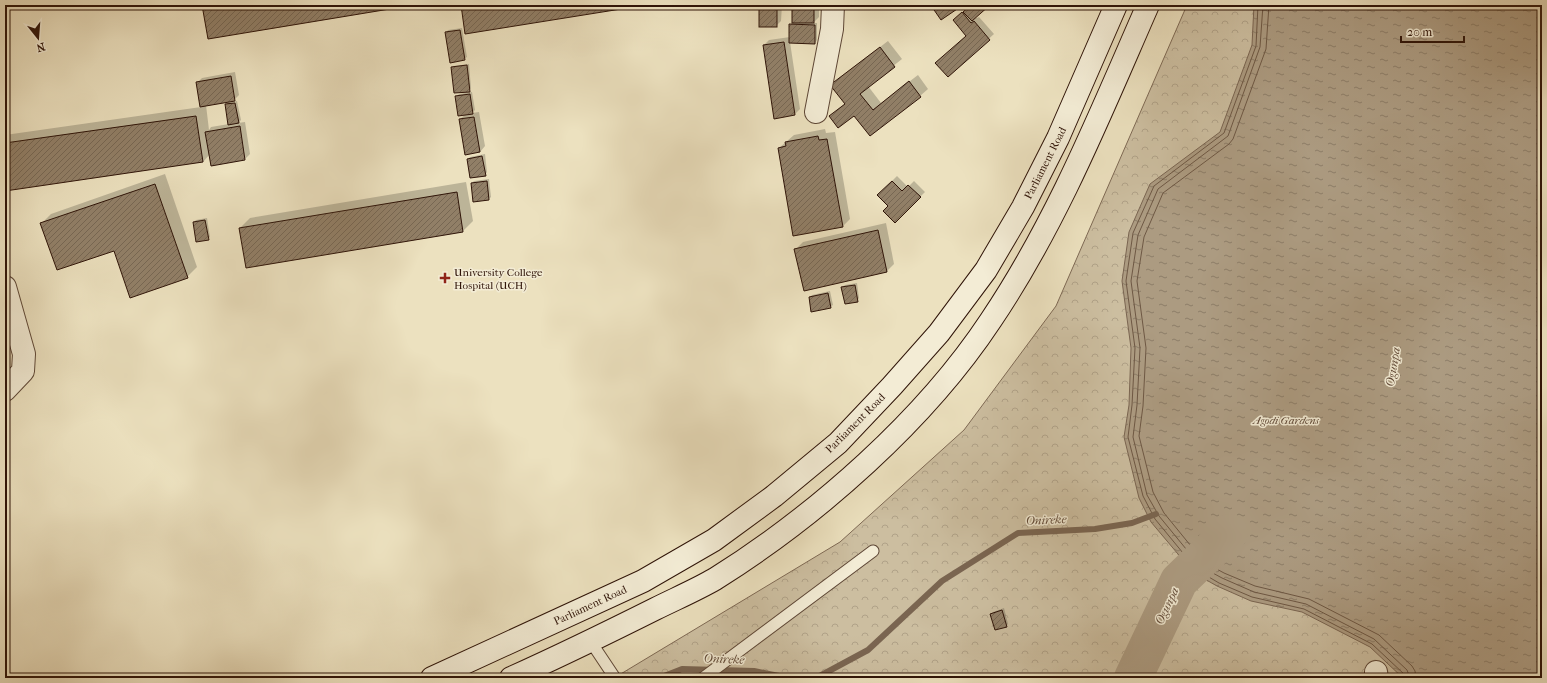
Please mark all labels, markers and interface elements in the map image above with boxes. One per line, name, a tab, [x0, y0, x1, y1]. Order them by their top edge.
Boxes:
north arrow	[18, 18, 58, 58]
scale bar	[1401, 18, 1464, 44]
text: 20 m	[1407, 25, 1432, 39]
text: N	[34, 40, 47, 55]
street label: Parliament Road	[1022, 124, 1070, 201]
place label: University College Hospital (UCH)	[454, 266, 543, 292]
marker: University College Hospital (UCH)	[439, 272, 451, 284]
water label: Ogunpa	[1383, 346, 1403, 388]
street label: Parliament Road	[823, 390, 889, 456]
park label: Agodi Gardens	[1251, 414, 1320, 427]
water label: Onireke	[1025, 512, 1068, 528]
street label: Parliament Road	[552, 582, 630, 628]
water label: Ogunpa	[1152, 585, 1182, 627]
water label: Onireke	[703, 651, 746, 667]

